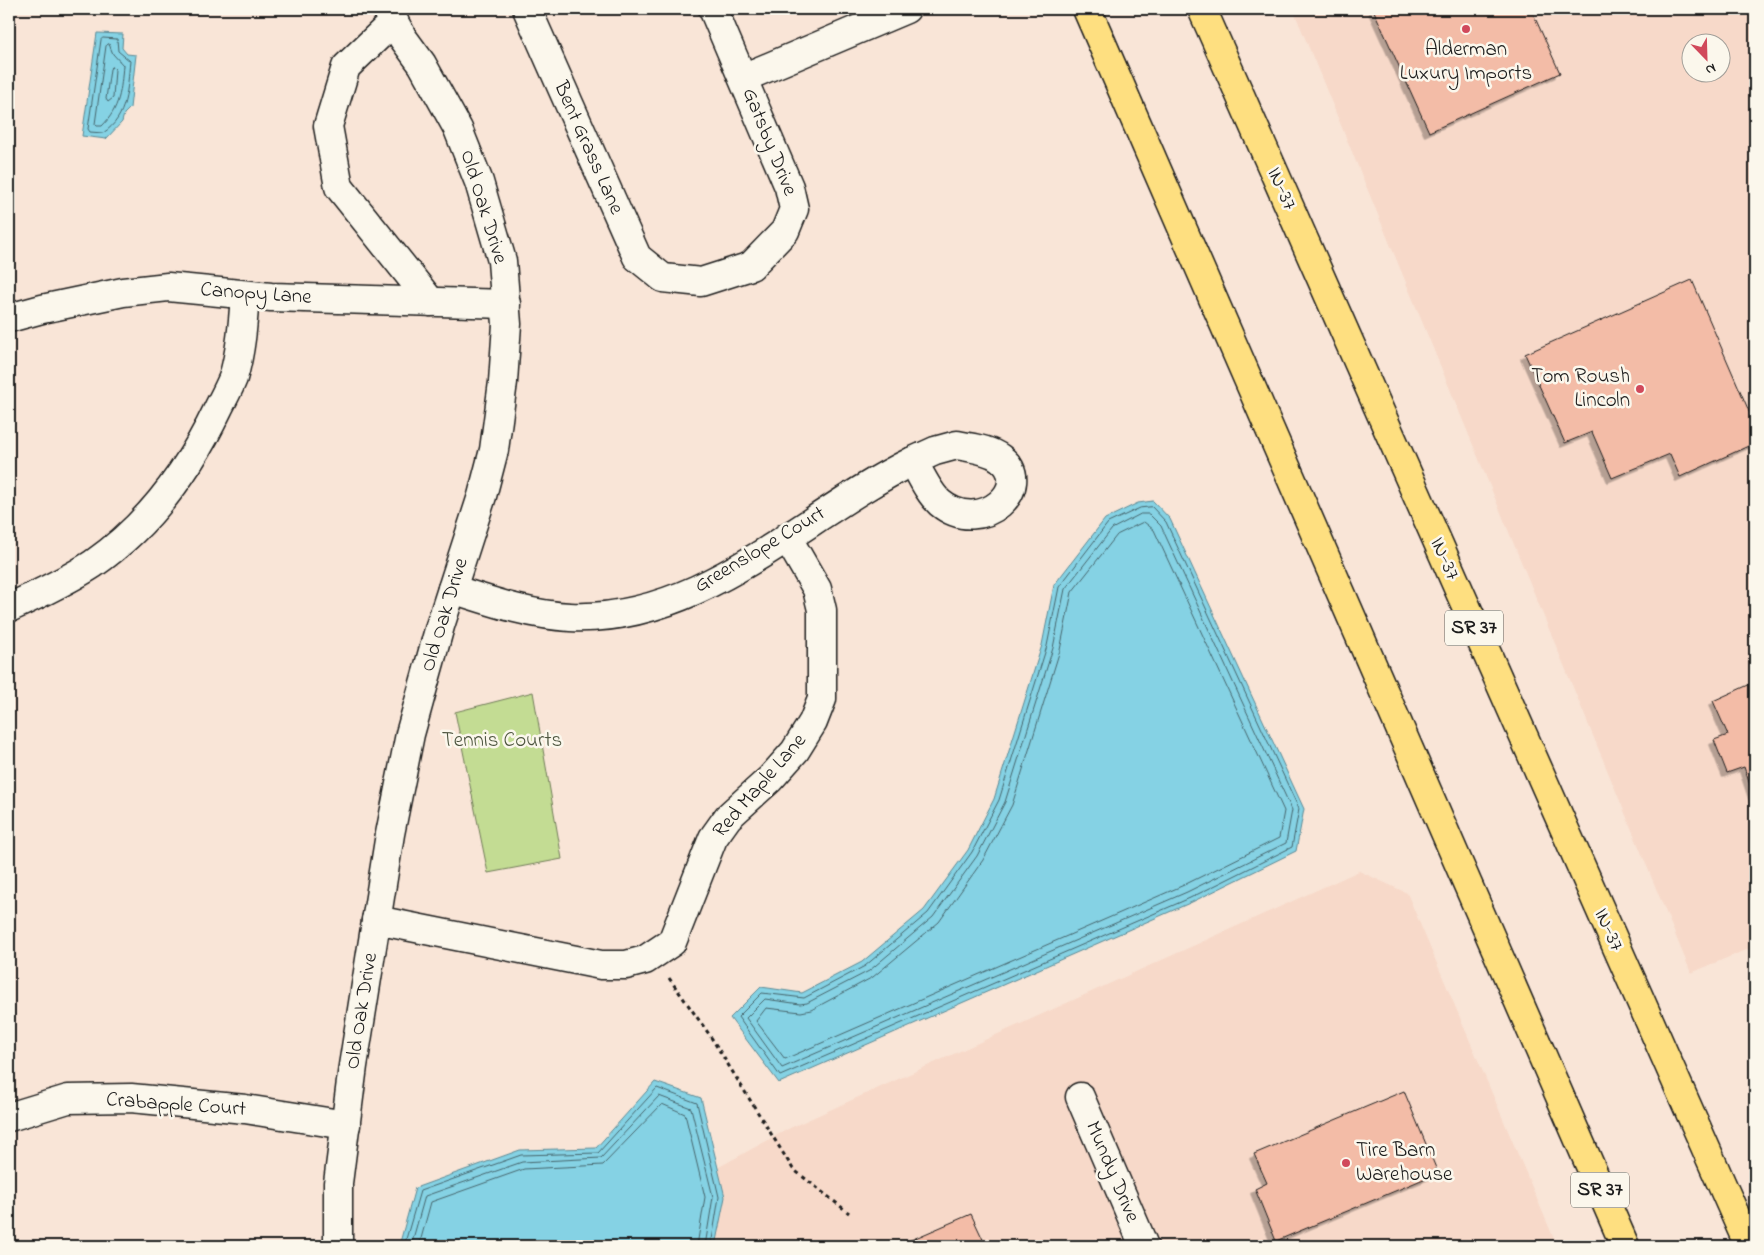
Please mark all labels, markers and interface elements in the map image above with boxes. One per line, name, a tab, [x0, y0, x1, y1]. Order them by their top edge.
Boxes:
marker: Alderman Luxury Imports	[1460, 23, 1472, 35]
north arrow	[1682, 32, 1732, 82]
place label: Alderman Luxury Imports	[1400, 35, 1532, 91]
text: N	[1702, 57, 1719, 80]
street label: Bent Grass Lane	[545, 76, 631, 220]
street label: Gatsby Drive	[732, 83, 805, 202]
street label: Old Oak Drive	[451, 146, 515, 268]
street label: IN-37	[1258, 163, 1304, 216]
street label: Canopy Lane	[199, 275, 313, 315]
place label: Tom Roush Lincoln	[1531, 362, 1630, 416]
marker: Tom Roush Lincoln	[1634, 383, 1646, 395]
street label: Greenslope Court	[689, 499, 831, 601]
street label: IN-37	[1421, 533, 1467, 586]
street label: Old Oak Drive	[413, 554, 477, 676]
road number: SR 37	[1445, 610, 1503, 646]
park label: Tennis Courts	[442, 726, 562, 756]
street label: Red Maple Lane	[706, 727, 814, 845]
street label: IN-37	[1585, 904, 1631, 957]
street label: Old Oak Drive	[338, 950, 386, 1072]
street label: Crabapple Court	[105, 1085, 247, 1125]
street label: Mundy Drive	[1075, 1117, 1147, 1229]
place label: Tire Barn Warehouse	[1356, 1136, 1453, 1190]
marker: Tire Barn Warehouse	[1340, 1157, 1352, 1169]
road number: SR 37	[1571, 1172, 1629, 1208]

